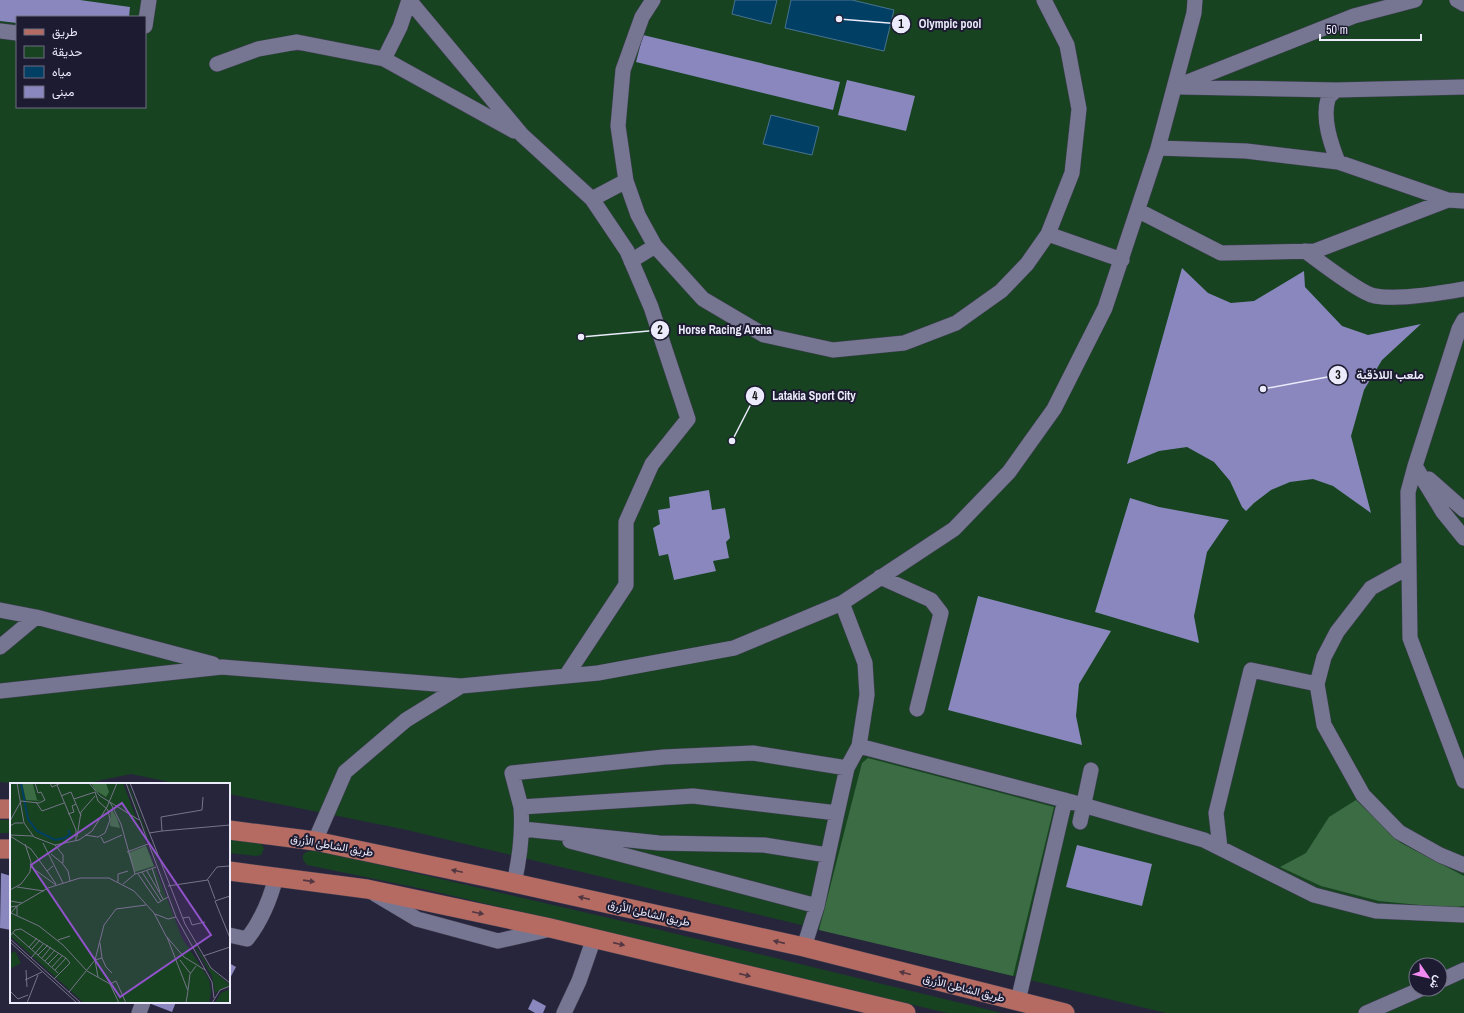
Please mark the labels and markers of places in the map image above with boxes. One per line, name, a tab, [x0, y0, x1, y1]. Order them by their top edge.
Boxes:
callout: Olympic pool	[891, 12, 989, 36]
callout: Horse Racing Arena	[650, 318, 780, 342]
callout: ملعب اللاذقية	[1328, 363, 1432, 387]
callout: Latakia Sport City	[745, 384, 864, 408]

